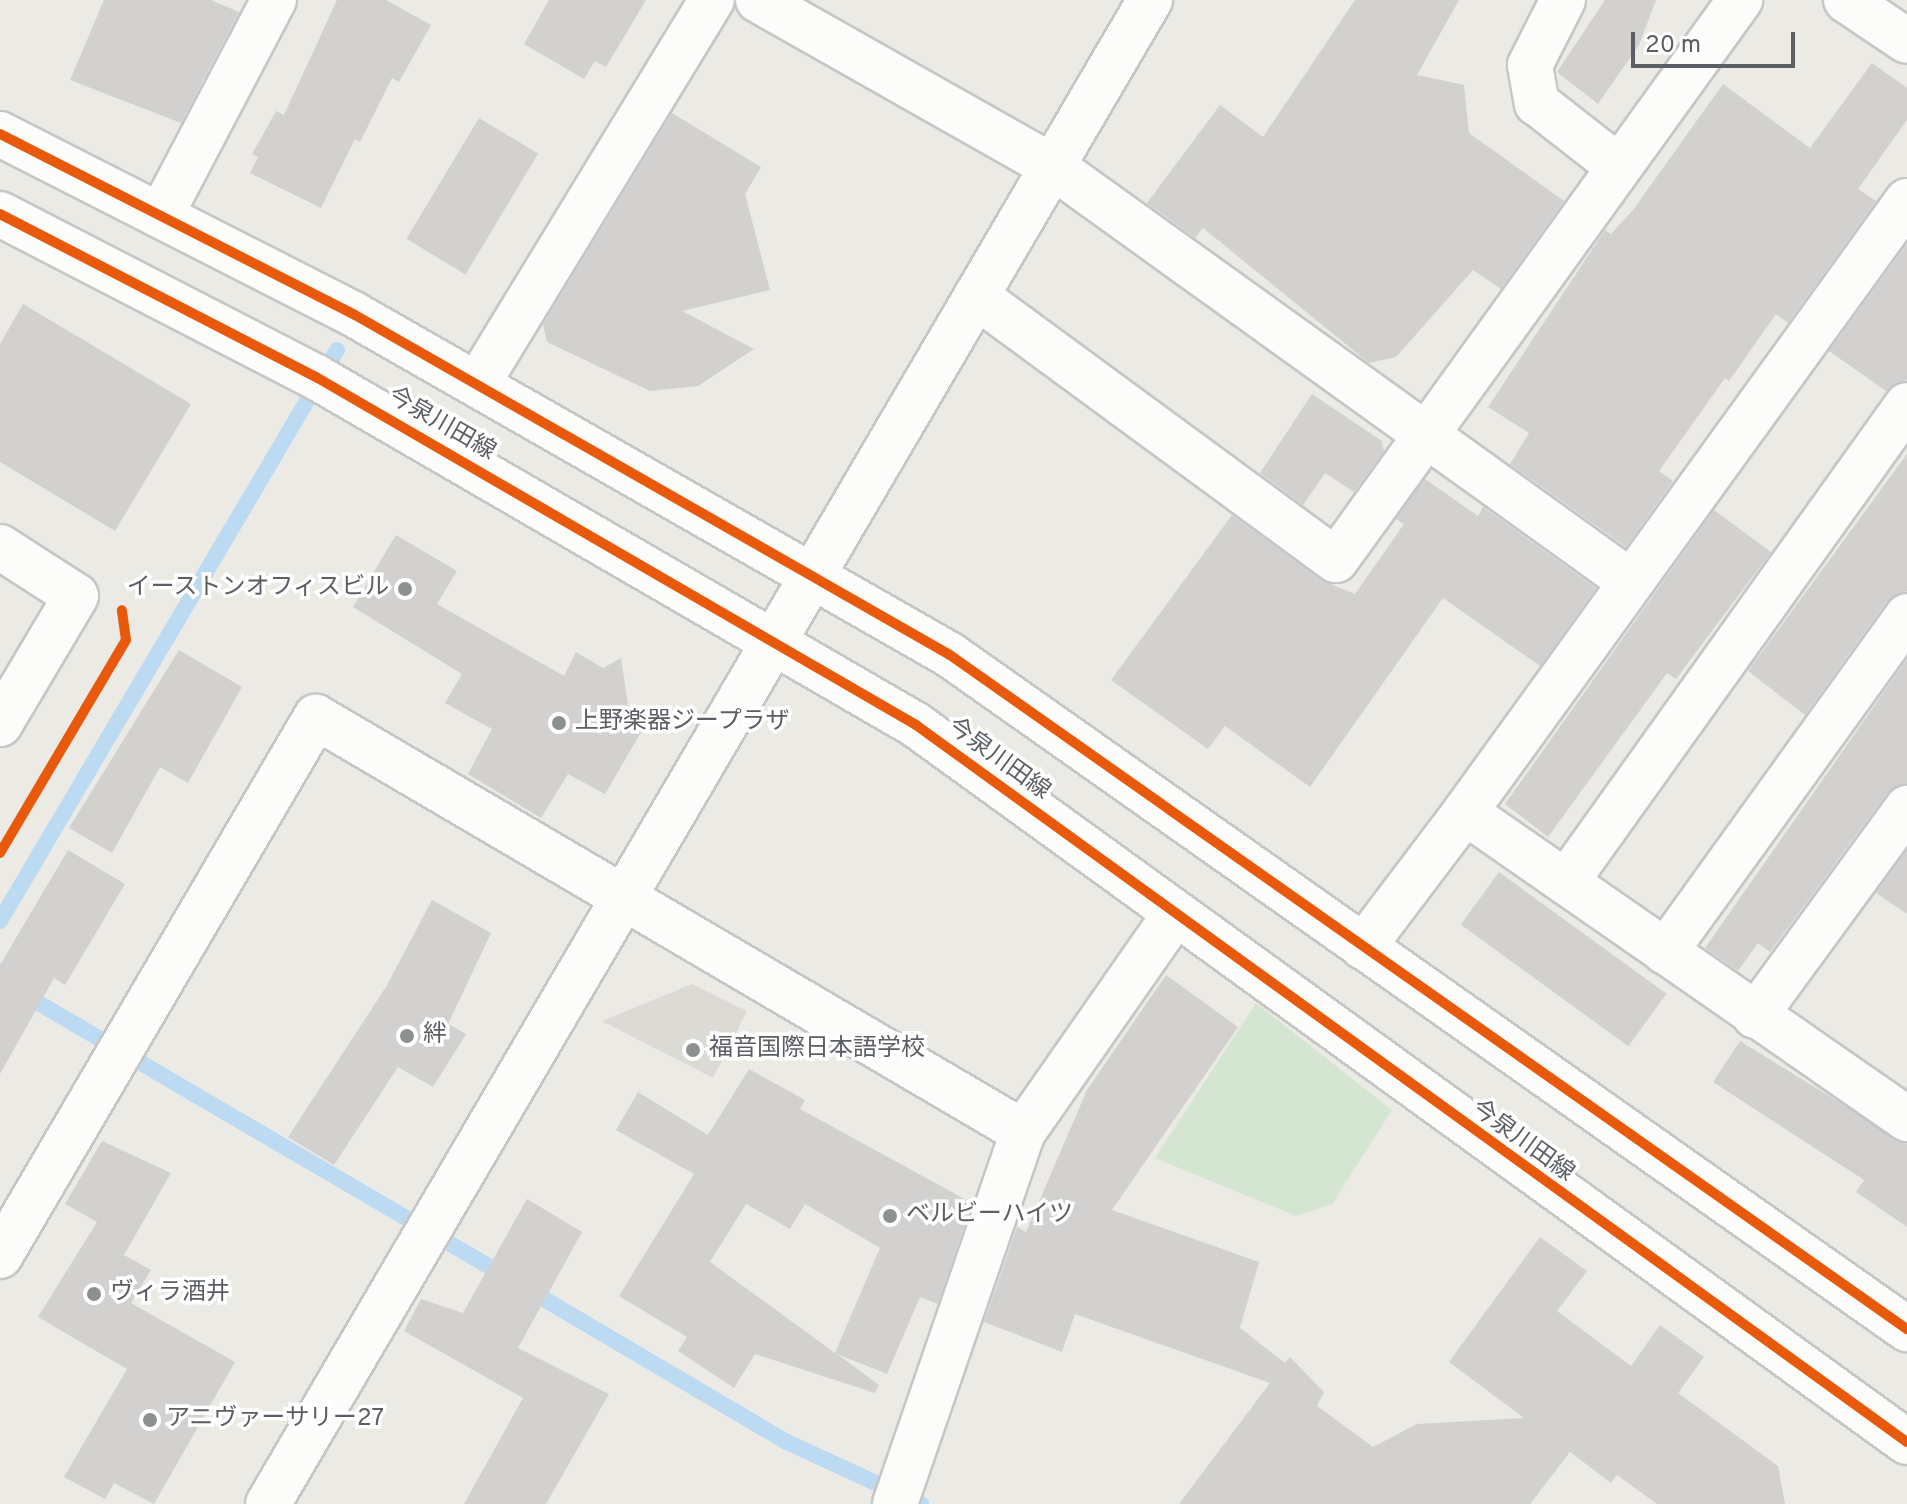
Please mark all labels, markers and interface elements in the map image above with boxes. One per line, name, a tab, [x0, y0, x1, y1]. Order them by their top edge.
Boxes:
scale bar	[1635, 16, 1799, 66]
text: 20 m	[1645, 31, 1701, 61]
street label: 今泉川田線	[382, 383, 500, 467]
place label: イーストンオフィスビル	[125, 575, 389, 603]
marker: イーストンオフィスビル	[396, 580, 414, 598]
place label: 上野楽器ジープラザ	[575, 709, 791, 737]
street label: 今泉川田線	[941, 713, 1055, 807]
marker: 上野楽器ジープラザ	[550, 714, 568, 732]
place label: 絆	[423, 1022, 447, 1050]
marker: 絆	[398, 1027, 416, 1045]
place label: 福音国際日本語学校	[709, 1036, 925, 1064]
marker: 福音国際日本語学校	[684, 1041, 702, 1059]
street label: 今泉川田線	[1465, 1095, 1579, 1189]
place label: ベルビーハイツ	[906, 1202, 1074, 1230]
marker: ベルビーハイツ	[881, 1207, 899, 1225]
place label: ヴィラ酒井	[110, 1280, 230, 1308]
marker: ヴィラ酒井	[85, 1285, 103, 1303]
place label: アニヴァーサリー27	[166, 1406, 385, 1434]
marker: アニヴァーサリー27	[141, 1411, 159, 1429]

